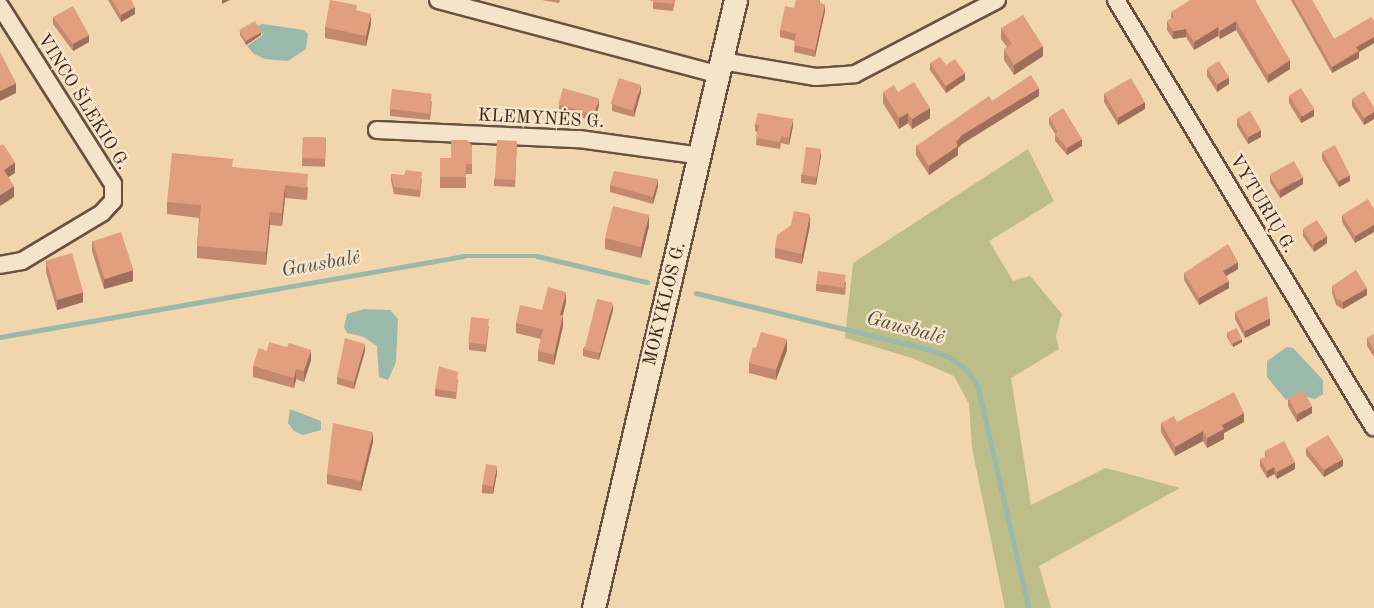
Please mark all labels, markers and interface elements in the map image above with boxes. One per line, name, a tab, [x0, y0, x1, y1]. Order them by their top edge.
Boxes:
street label: VINCO ŠLEKIO G.	[32, 30, 134, 174]
street label: KLEMYNĖS G.	[477, 105, 605, 133]
street label: VYTURIŲ G.	[1224, 151, 1300, 257]
street label: MOKYKLOS G.	[639, 240, 691, 368]
water label: Gausbalė	[280, 246, 362, 284]
water label: Gausbalė	[863, 307, 947, 351]

